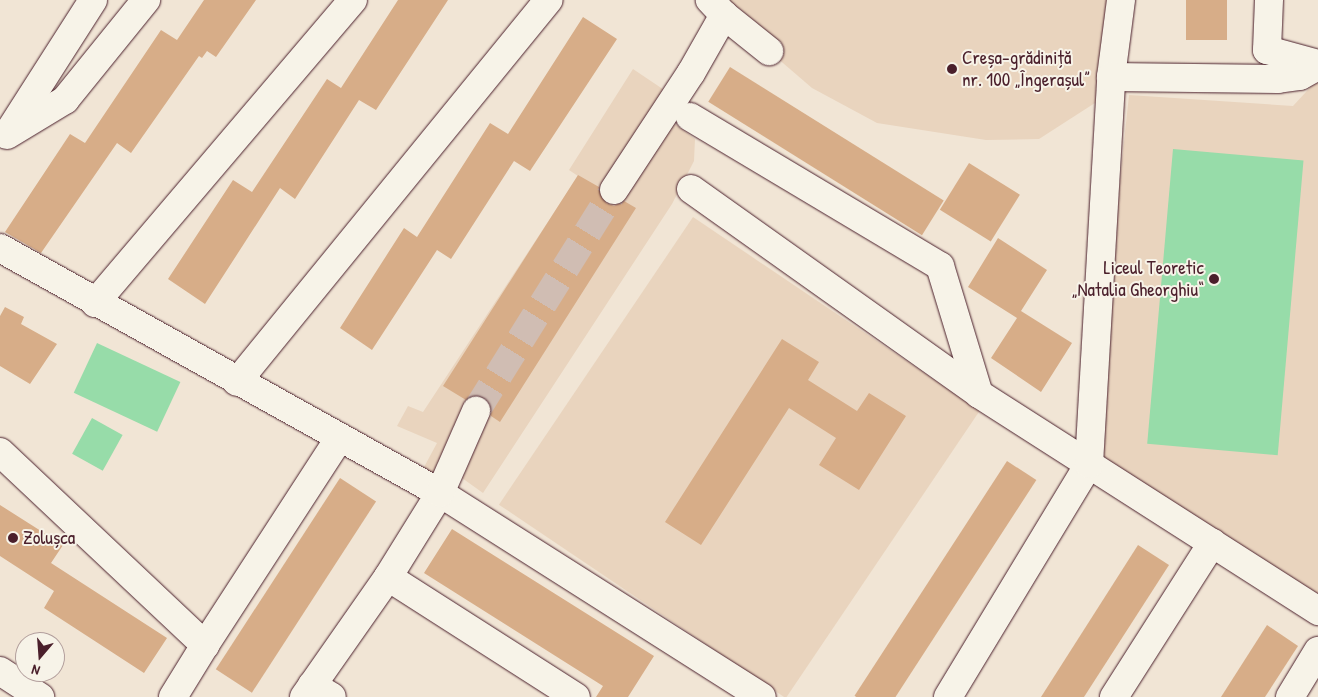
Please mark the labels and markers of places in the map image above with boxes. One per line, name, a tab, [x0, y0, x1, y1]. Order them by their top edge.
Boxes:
place label: Creșa-grădiniță nr. 100 „Îngerașul”	[962, 47, 1090, 91]
marker: Creșa-grădiniță nr. 100 „Îngerașul”	[946, 63, 958, 75]
place label: Liceul Teoretic „Natalia Gheorghiu“	[1072, 257, 1204, 301]
marker: Liceul Teoretic „Natalia Gheorghiu“	[1208, 273, 1220, 285]
place label: Zolușca	[23, 527, 75, 549]
marker: Zolușca	[7, 532, 19, 544]

